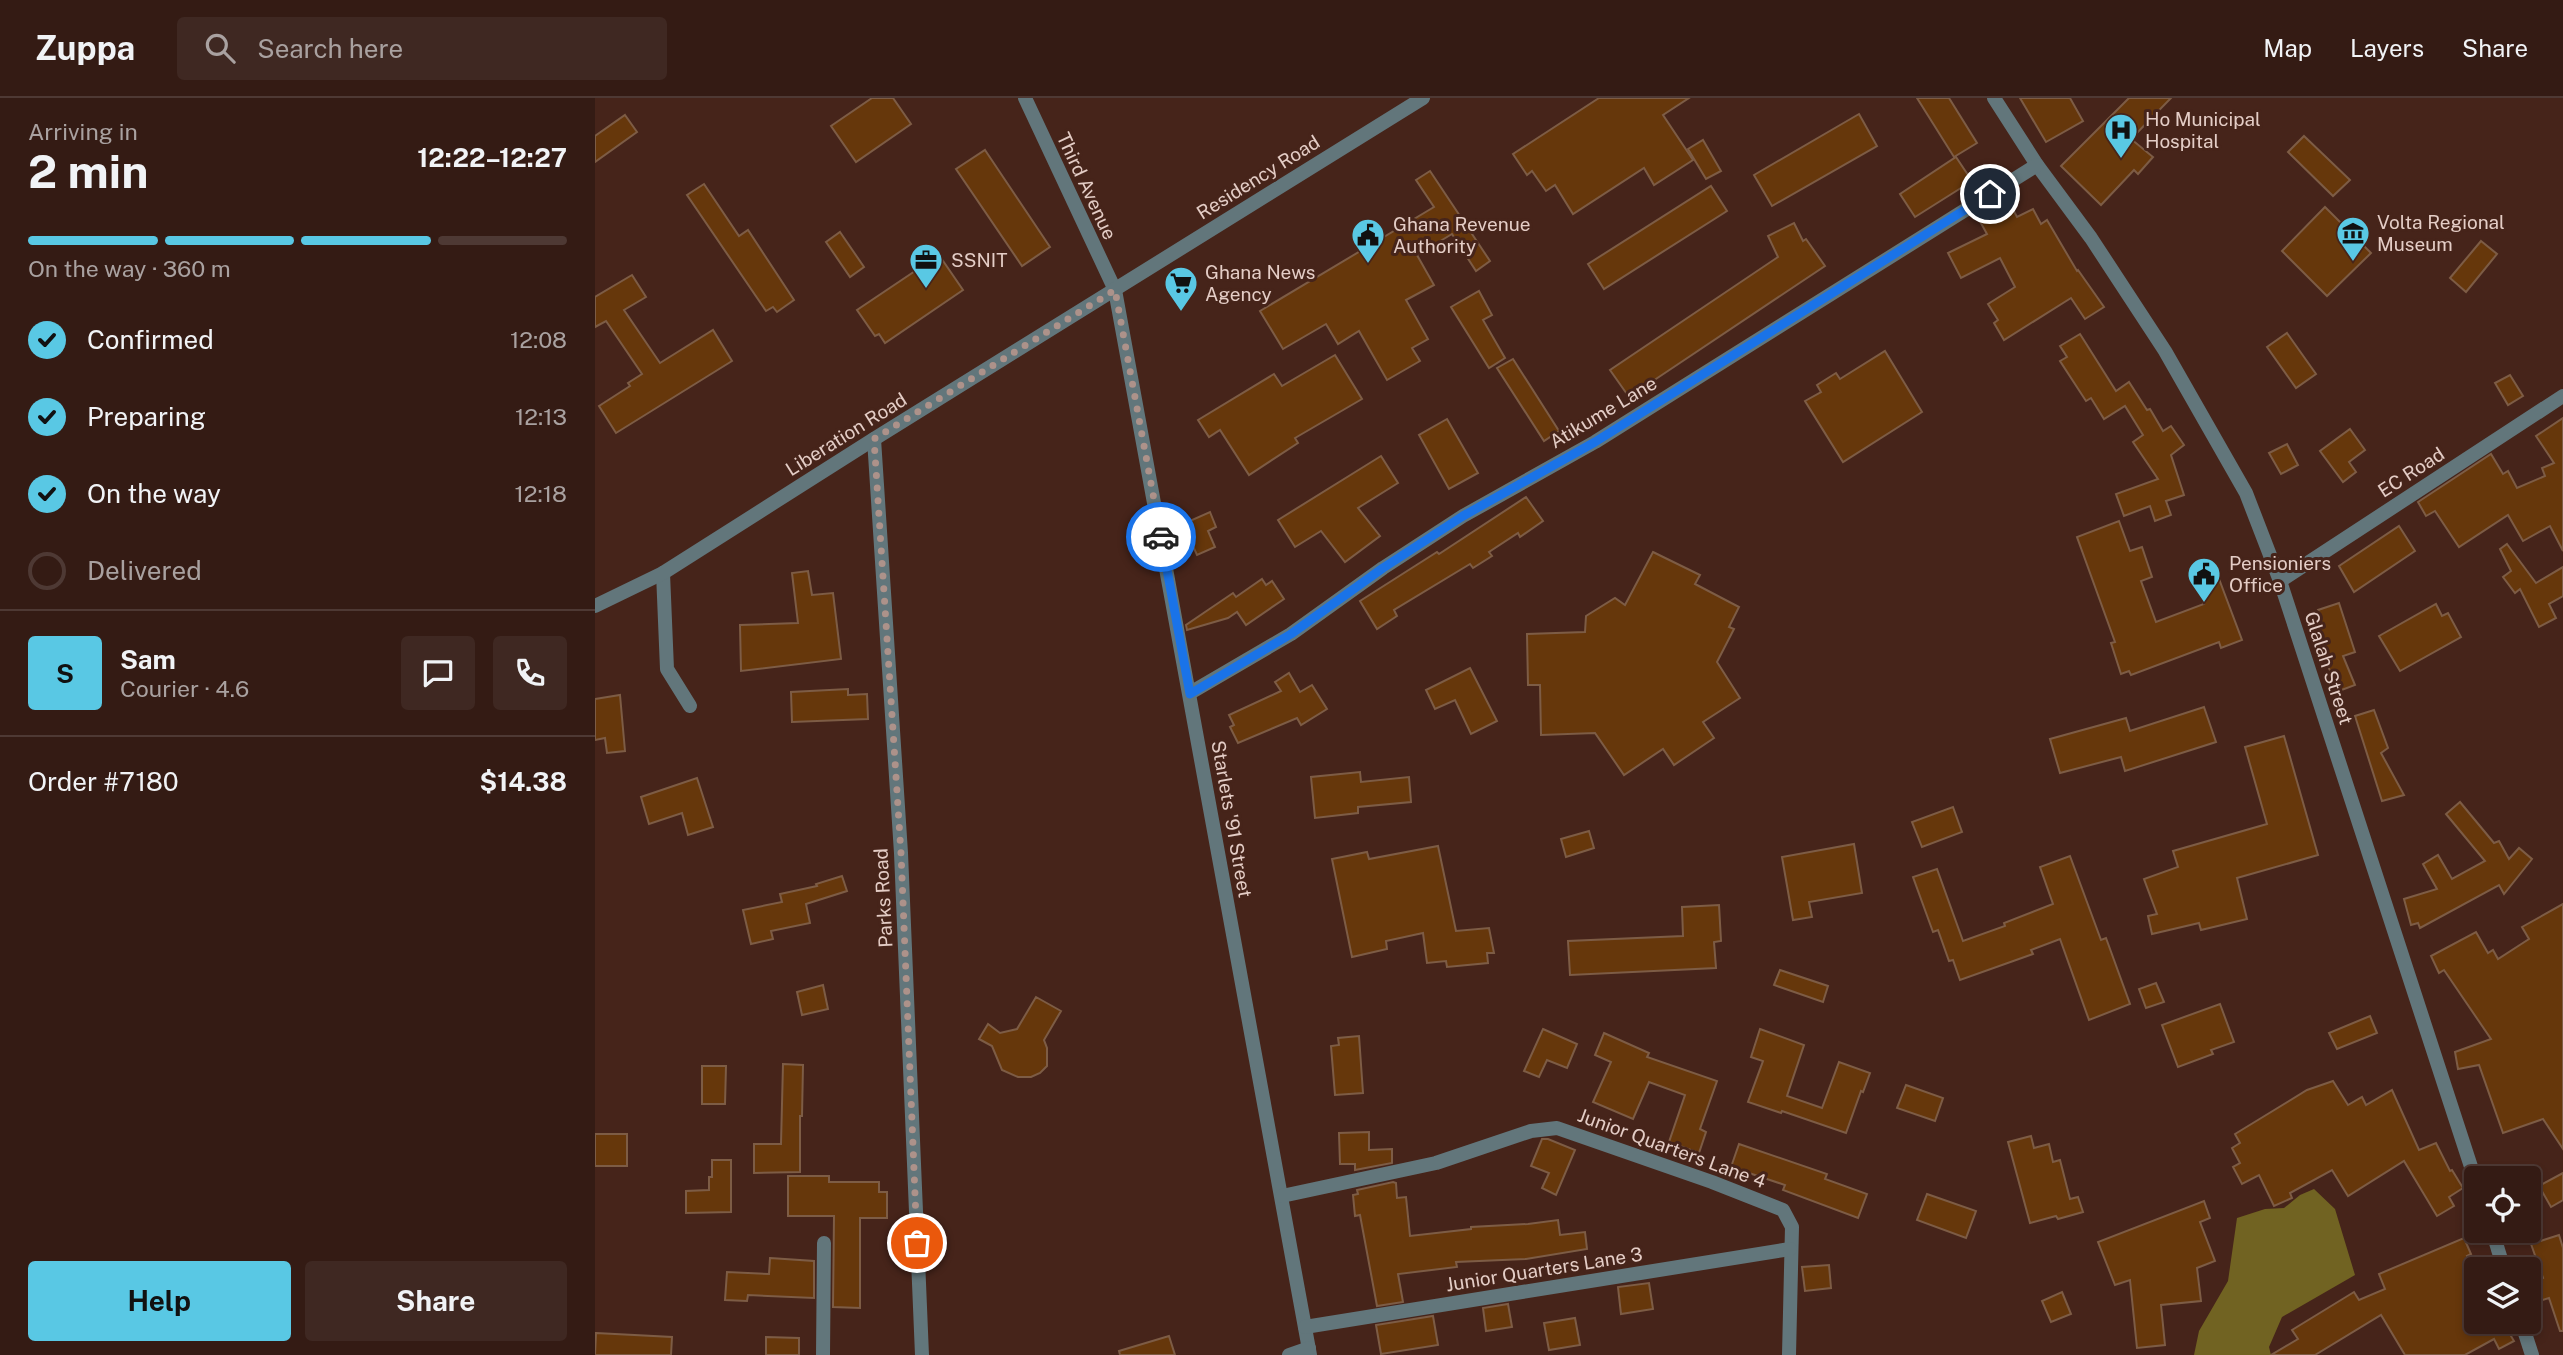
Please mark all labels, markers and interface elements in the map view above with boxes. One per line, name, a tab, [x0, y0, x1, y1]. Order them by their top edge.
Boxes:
search box	[177, 17, 667, 80]
text: Zuppa	[35, 29, 135, 67]
icon: search	[201, 29, 239, 67]
text: Search here	[257, 33, 403, 64]
text: Map	[2263, 34, 2312, 62]
text: Layers	[2350, 34, 2424, 62]
text: Share	[2462, 34, 2528, 62]
place label: Ho Municipal Hospital	[2145, 108, 2261, 152]
hospital icon: Ho Municipal Hospital	[2102, 111, 2140, 160]
text: Arriving in	[28, 118, 138, 145]
street label: Third Avenue	[1053, 129, 1121, 243]
street label: Residency Road	[1193, 130, 1323, 224]
text: 12:22–12:27	[417, 142, 567, 173]
text: 2 min	[28, 144, 148, 198]
pin	[1960, 164, 2020, 224]
icon: home	[1971, 175, 2009, 213]
place label: Volta Regional Museum	[2377, 211, 2505, 255]
place label: Ghana Revenue Authority	[1393, 213, 1530, 257]
museum icon: Volta Regional Museum	[2334, 214, 2372, 263]
public building icon: Ghana Revenue Authority	[1349, 216, 1387, 265]
office icon: SSNIT	[907, 241, 945, 290]
place label: SSNIT	[951, 249, 1008, 271]
text: On the way · 360 m	[28, 255, 231, 282]
place label: Ghana News Agency	[1205, 261, 1315, 305]
supermarket icon: Ghana News Agency	[1162, 264, 1200, 313]
icon: check	[28, 321, 66, 359]
text: Confirmed	[87, 324, 214, 355]
text: 12:08	[510, 326, 567, 353]
street label: Atikume Lane	[1546, 371, 1660, 453]
street label: Liberation Road	[781, 388, 911, 480]
icon: check	[28, 398, 66, 436]
text: Preparing	[87, 401, 206, 432]
text: 12:13	[515, 403, 567, 430]
street label: EC Road	[2374, 442, 2448, 502]
icon: check	[28, 475, 66, 513]
text: On the way	[87, 478, 221, 509]
text: 12:18	[514, 480, 567, 507]
courier	[1126, 502, 1196, 572]
icon: car	[1142, 518, 1180, 556]
place label: Pensioniers Office	[2229, 552, 2331, 596]
text: Delivered	[87, 555, 202, 586]
public building icon: Pensioniers Office	[2185, 555, 2223, 604]
street label: Glalah Street	[2300, 609, 2358, 727]
button: chat	[401, 636, 475, 710]
button: phone	[493, 636, 567, 710]
text: Sam	[120, 644, 176, 675]
text: S	[56, 658, 74, 689]
text: Courier · 4.6	[120, 675, 249, 702]
street label: Starlets '91 Street	[1207, 739, 1257, 899]
text: Order #7180	[28, 766, 179, 797]
text: $14.38	[479, 766, 567, 797]
street label: Parks Road	[869, 848, 897, 948]
street label: Junior Quarters Lane 4	[1575, 1104, 1769, 1192]
map controls	[2464, 1166, 2541, 1334]
button: locate	[2464, 1166, 2541, 1243]
pin	[887, 1213, 947, 1273]
icon: bag	[898, 1224, 936, 1262]
street label: Junior Quarters Lane 3	[1444, 1243, 1644, 1295]
button: layers	[2464, 1257, 2541, 1334]
button: Help	[28, 1261, 291, 1341]
button: Share	[305, 1261, 567, 1341]

